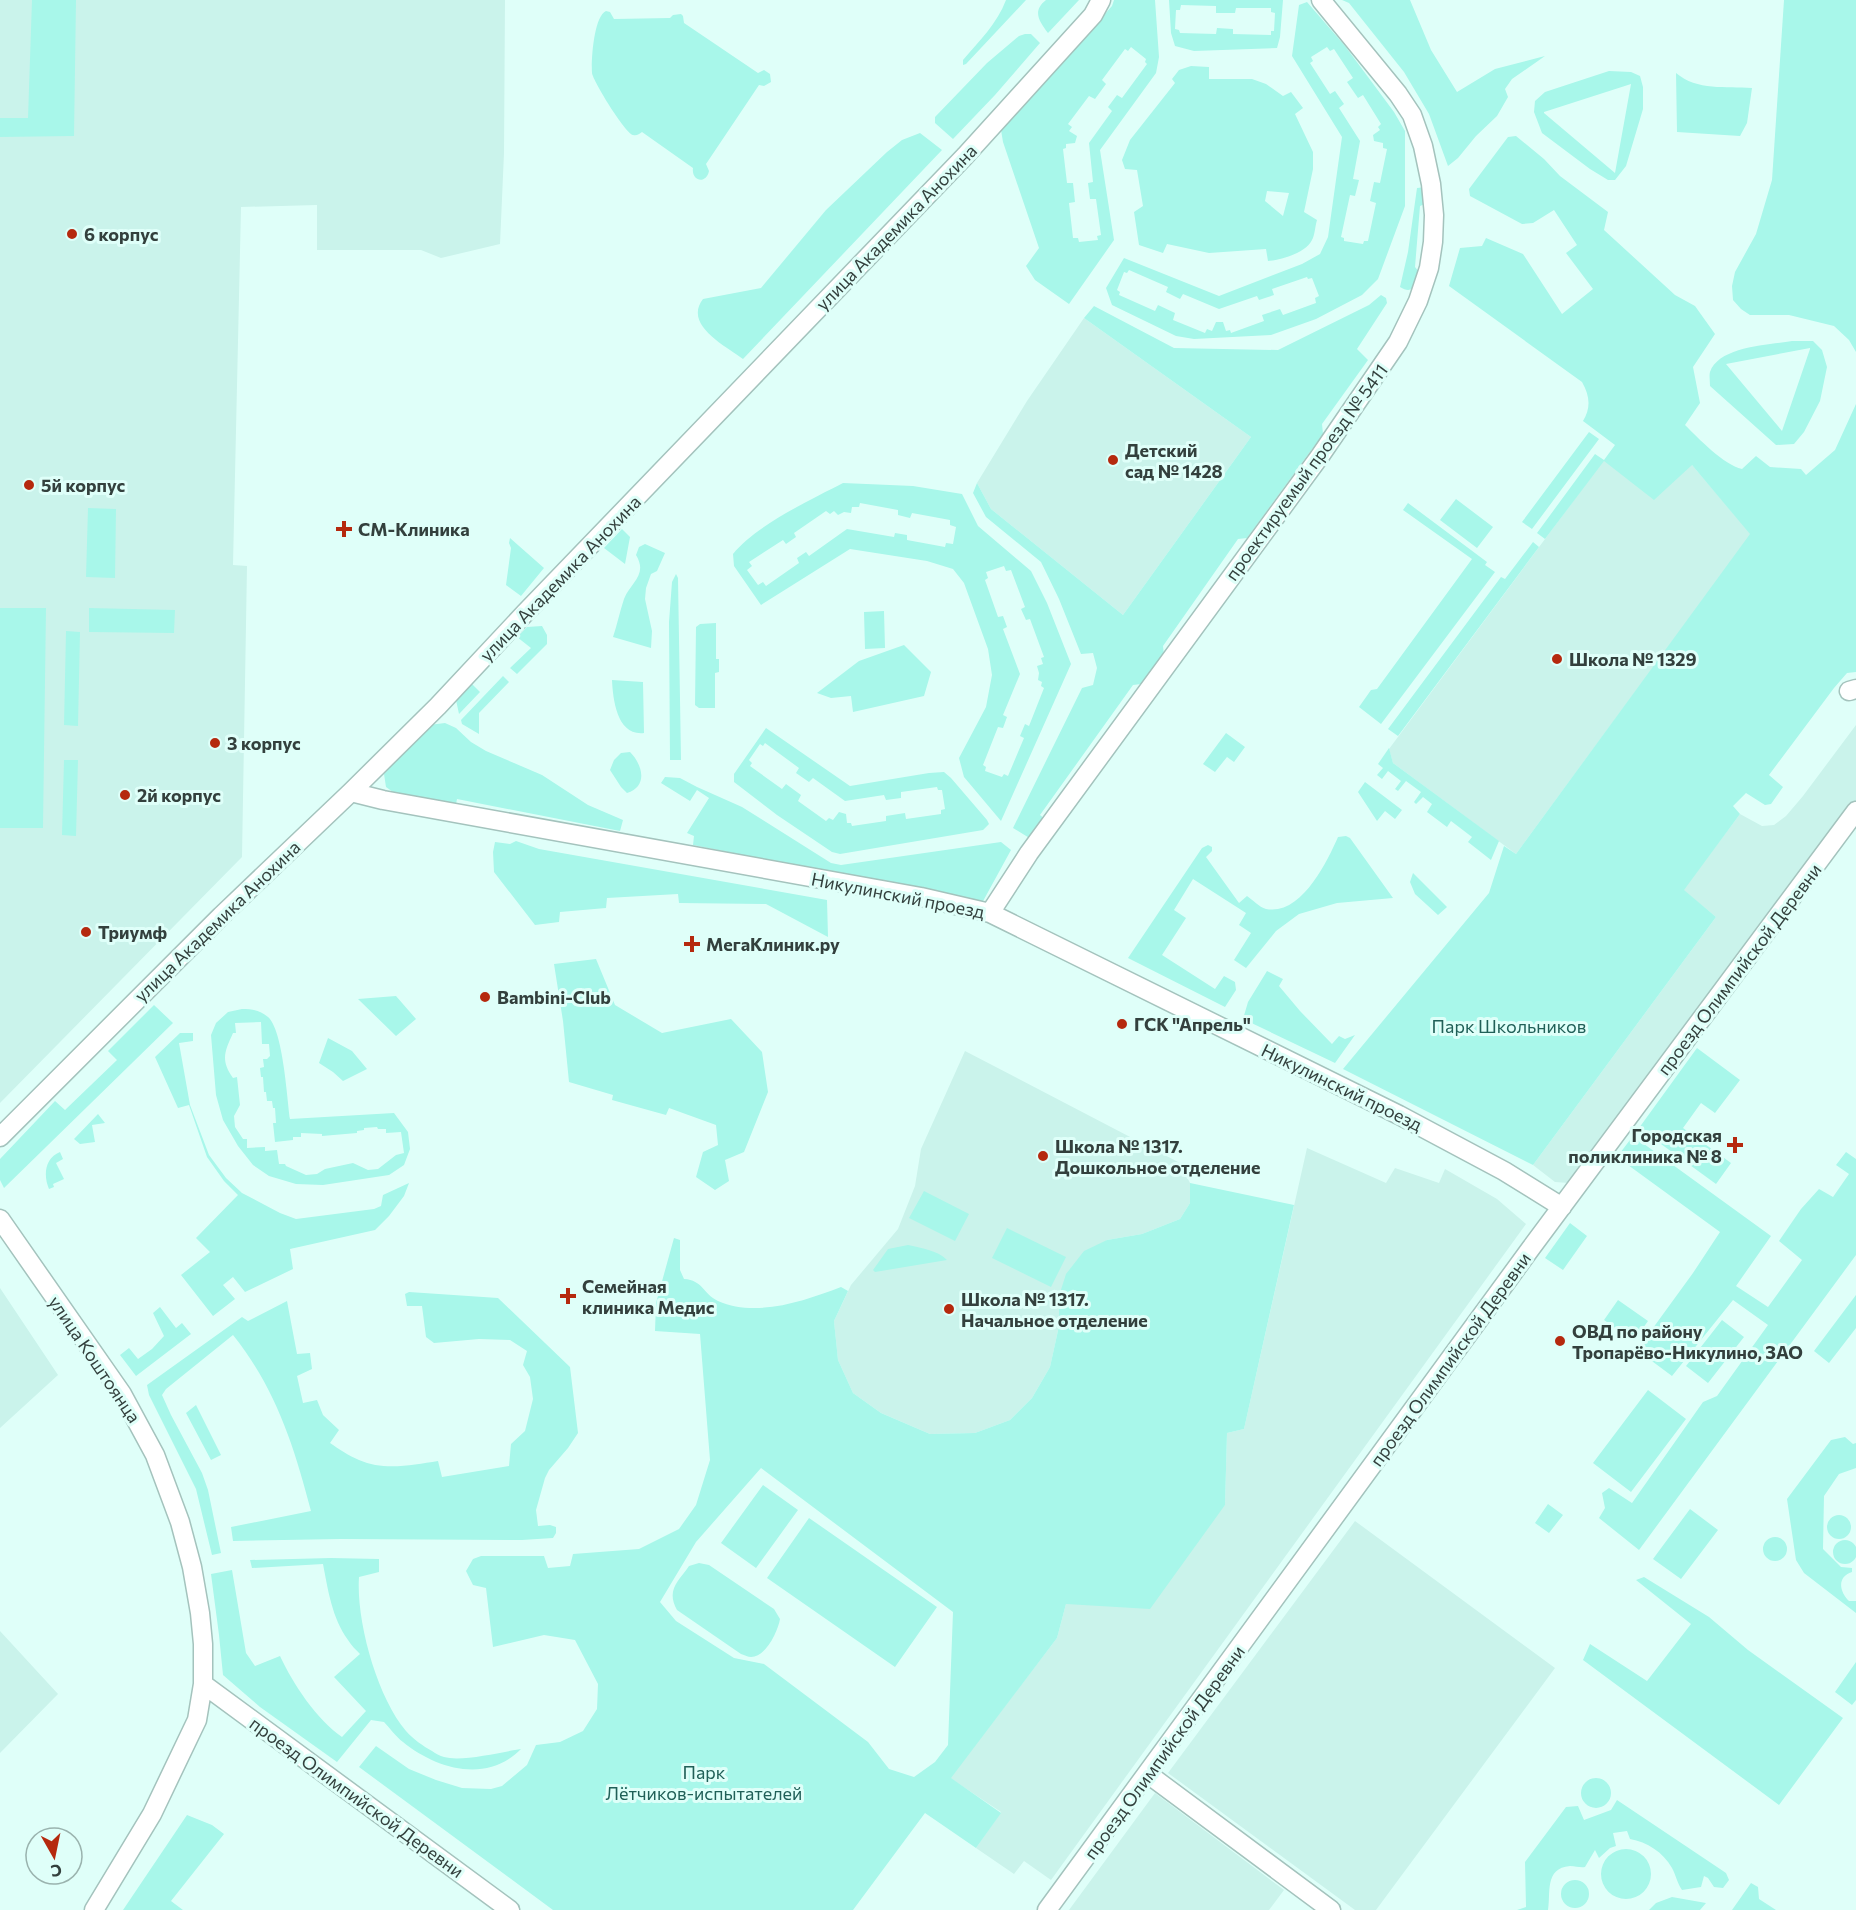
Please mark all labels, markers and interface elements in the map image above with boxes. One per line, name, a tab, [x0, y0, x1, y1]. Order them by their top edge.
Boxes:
street label: улица Академика Анохина	[811, 139, 981, 315]
place label: 6 корпус	[84, 223, 159, 245]
marker: 6 корпус	[65, 227, 79, 241]
street label: проектируемый проезд № 5411	[1220, 360, 1392, 584]
place label: Детский сад № 1428	[1125, 439, 1223, 482]
marker: Детский сад № 1428	[1106, 453, 1120, 467]
place label: 5й корпус	[41, 474, 126, 496]
marker: 5й корпус	[22, 478, 36, 492]
street label: улица Академика Анохина	[475, 490, 645, 666]
place label: СМ-Клиника	[358, 518, 470, 540]
marker: СМ-Клиника	[335, 520, 353, 538]
place label: Школа № 1329	[1569, 648, 1697, 670]
marker: Школа № 1329	[1550, 652, 1564, 666]
place label: 3 корпус	[227, 732, 301, 754]
marker: 3 корпус	[208, 736, 222, 750]
place label: 2й корпус	[137, 784, 221, 806]
marker: 2й корпус	[118, 788, 132, 802]
street label: улица Академика Анохина	[129, 836, 305, 1006]
street label: проезд Олимпийской Деревни	[1652, 859, 1826, 1079]
street label: Никулинский проезд	[810, 867, 987, 923]
place label: Триумф	[98, 921, 168, 943]
marker: Триумф	[79, 925, 93, 939]
place label: МегаКлиник.ру	[706, 933, 840, 955]
marker: МегаКлиник.ру	[683, 935, 701, 953]
place label: Bambini-Club	[497, 986, 611, 1008]
marker: Bambini-Club	[478, 990, 492, 1004]
place label: ГСК "Апрель"	[1134, 1013, 1251, 1035]
park label: Парк Школьников	[1432, 1015, 1586, 1037]
marker: ГСК "Апрель"	[1115, 1017, 1129, 1031]
street label: Никулинский проезд	[1258, 1039, 1426, 1136]
place label: Городская поликлиника № 8	[1568, 1124, 1722, 1167]
place label: Школа № 1317. Дошкольное отделение	[1055, 1135, 1260, 1178]
marker: Городская поликлиника № 8	[1726, 1136, 1744, 1154]
marker: Школа № 1317. Дошкольное отделение	[1036, 1149, 1050, 1163]
street label: проезд Олимпийской Деревни	[1365, 1248, 1535, 1470]
place label: Семейная клиника Медис	[582, 1275, 715, 1318]
marker: Семейная клиника Медис	[559, 1287, 577, 1305]
place label: Школа № 1317. Начальное отделение	[961, 1288, 1148, 1331]
street label: улица Коштоянца	[44, 1291, 146, 1427]
marker: Школа № 1317. Начальное отделение	[942, 1302, 956, 1316]
place label: ОВД по району Тропарёво-Никулино, ЗАО	[1572, 1320, 1803, 1363]
marker: ОВД по району Тропарёво-Никулино, ЗАО	[1553, 1334, 1567, 1348]
street label: проезд Олимпийской Деревни	[1079, 1641, 1249, 1863]
street label: проезд Олимпийской Деревни	[246, 1712, 468, 1882]
park label: Парк Лётчиков-испытателей	[606, 1761, 802, 1804]
north arrow	[24, 1826, 84, 1886]
text: С	[49, 1861, 63, 1882]

